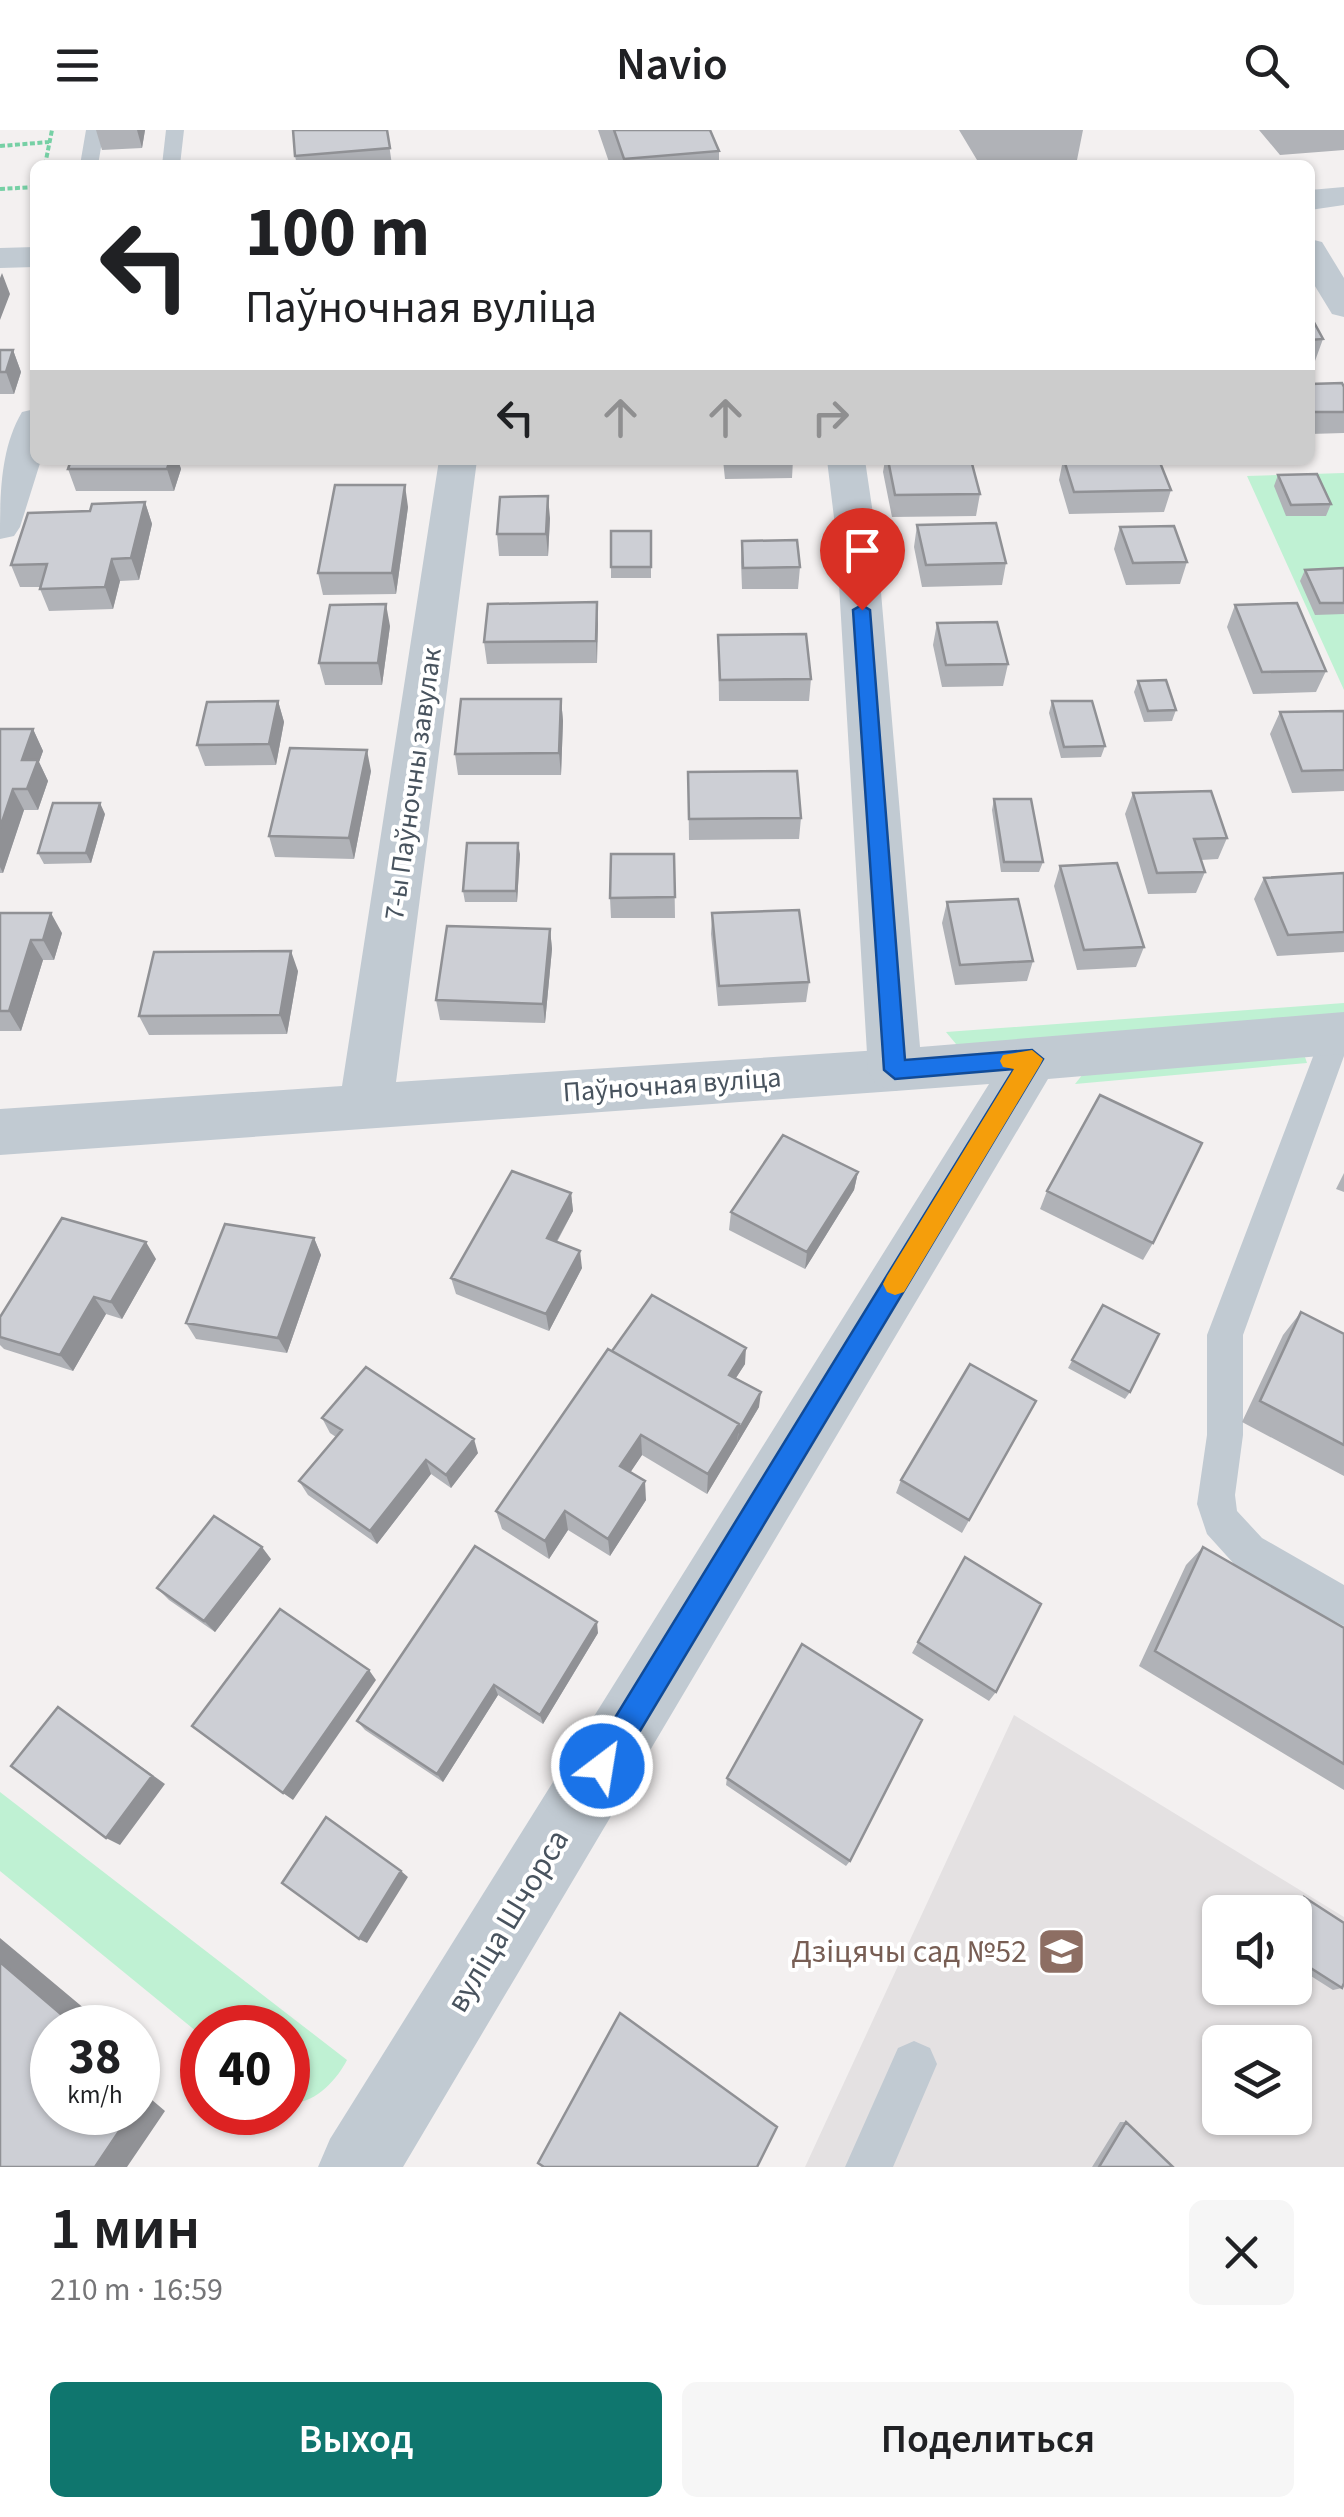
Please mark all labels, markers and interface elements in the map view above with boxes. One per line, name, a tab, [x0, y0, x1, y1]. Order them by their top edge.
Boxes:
text: Navio	[616, 33, 728, 97]
icon: menu	[50, 38, 105, 93]
icon: search	[1239, 38, 1294, 93]
text: 100 m	[245, 183, 430, 283]
icon: left	[80, 200, 210, 330]
text: Паўночная вуліца	[245, 276, 597, 340]
icon: left	[488, 390, 543, 445]
icon: ahead	[593, 390, 648, 445]
icon: ahead	[698, 390, 753, 445]
icon: right	[803, 390, 858, 445]
pin	[820, 508, 905, 611]
icon: arrive	[835, 523, 890, 578]
street label: 7-ы Паўночны завулак	[374, 645, 452, 923]
street label: Паўночная вуліца	[561, 1057, 783, 1113]
position arrow	[550, 1714, 654, 1818]
street label: вуліца Шчорса	[435, 1821, 581, 2021]
map controls	[1202, 1895, 1312, 2135]
button: sound	[1202, 1895, 1312, 2005]
school or university icon: Дзіцячы сад №52	[1036, 1926, 1088, 1978]
place label: Дзіцячы сад №52	[791, 1929, 1027, 1975]
speed limit sign: 40	[180, 2005, 310, 2135]
text: 38	[69, 2022, 121, 2093]
button: layers	[1202, 2025, 1312, 2135]
text: km/h	[67, 2077, 123, 2113]
text: 1 мин	[50, 2187, 200, 2272]
button: close	[1189, 2200, 1294, 2305]
text: 210 m · 16:59	[50, 2267, 223, 2313]
button: Выход	[50, 2382, 662, 2497]
button: Поделиться	[682, 2382, 1294, 2497]

